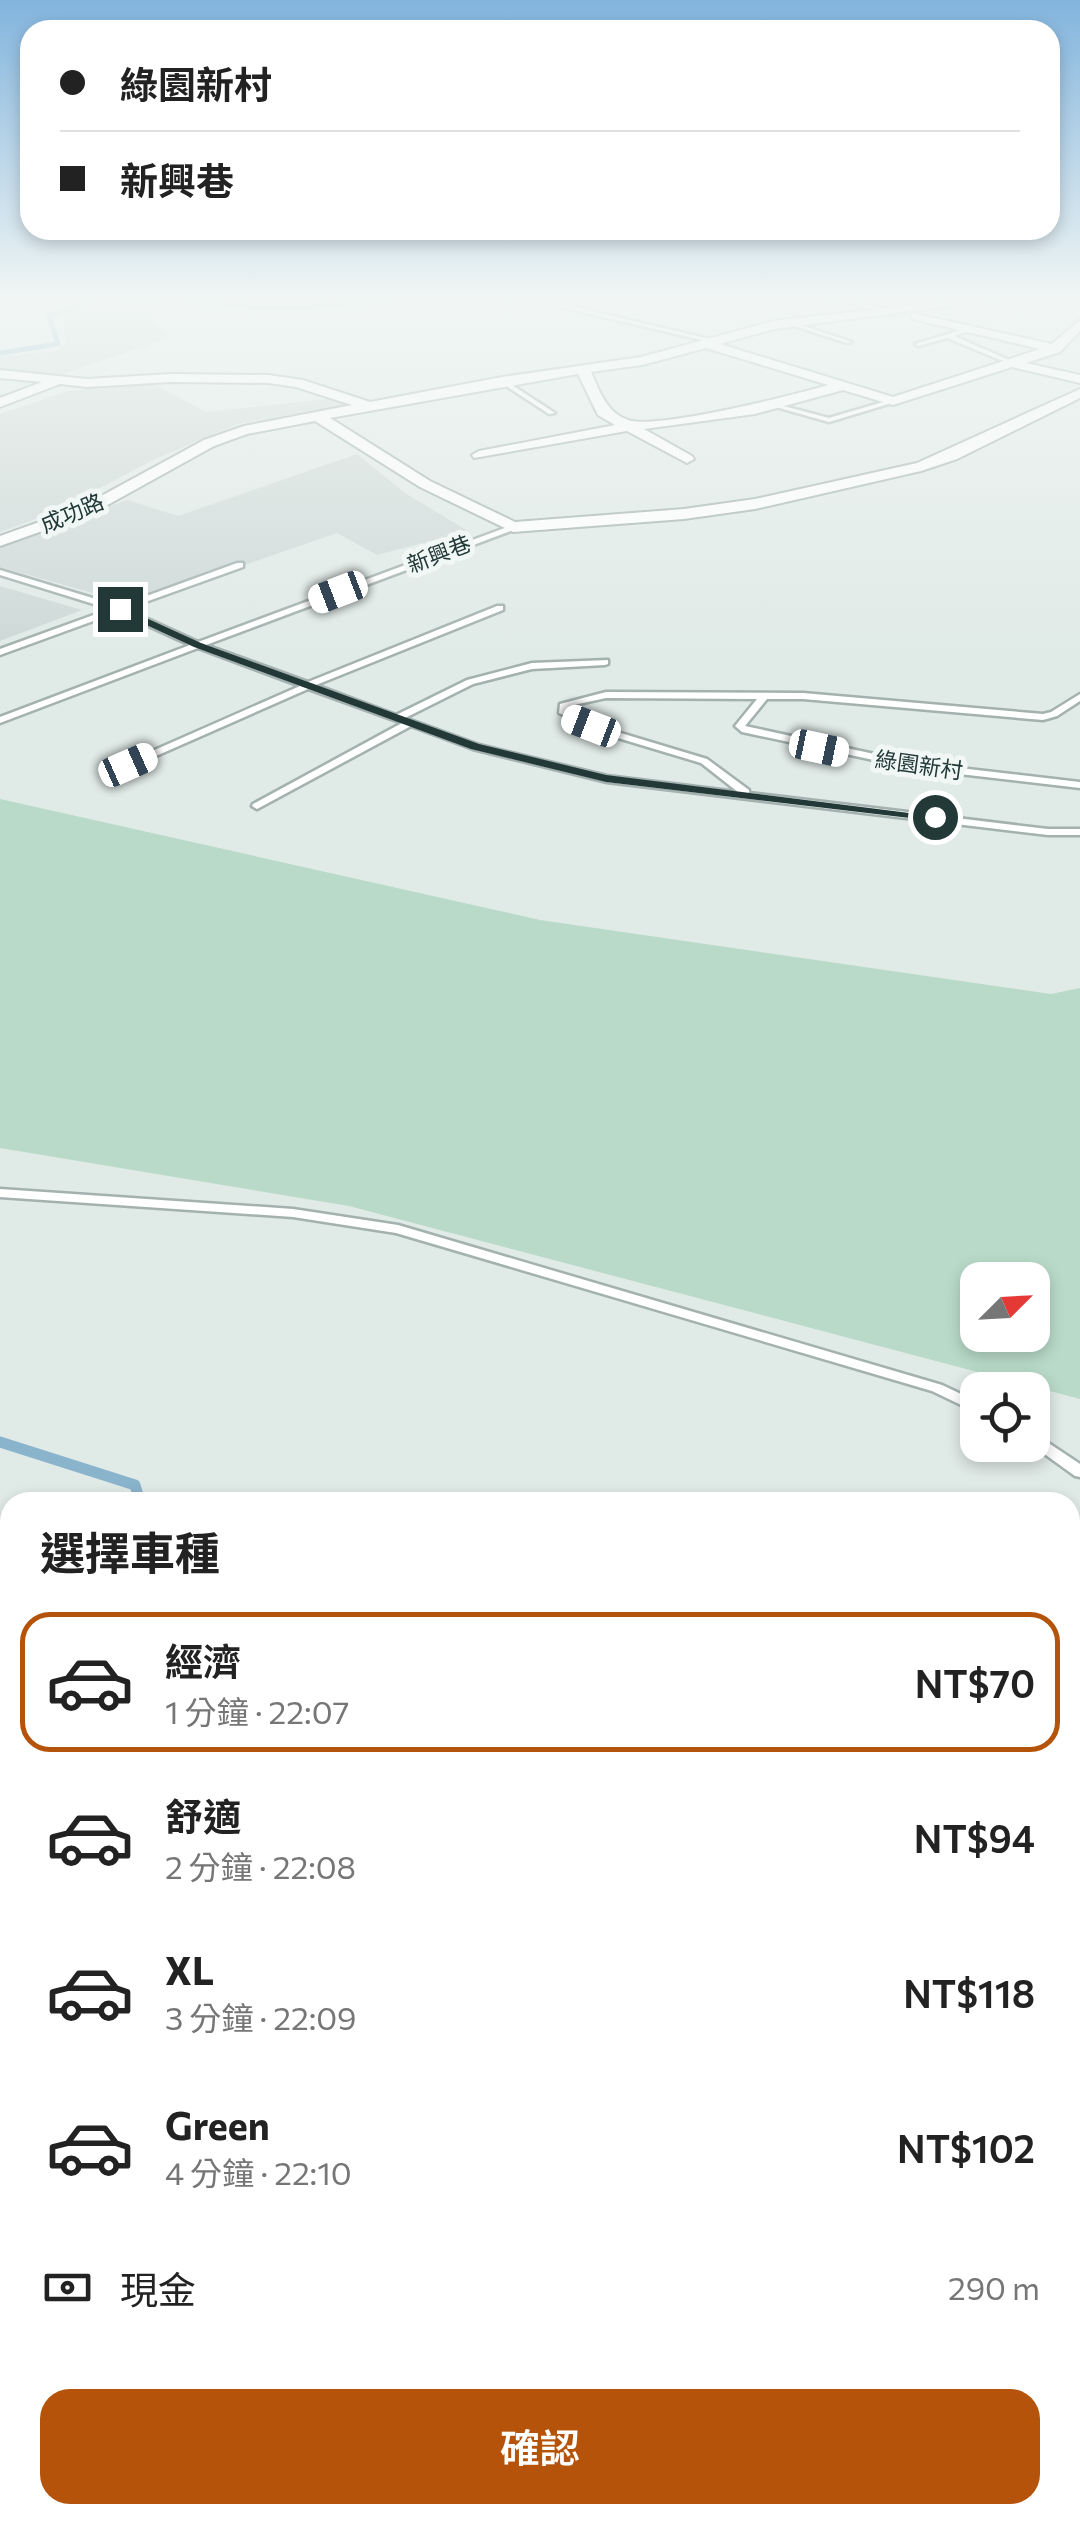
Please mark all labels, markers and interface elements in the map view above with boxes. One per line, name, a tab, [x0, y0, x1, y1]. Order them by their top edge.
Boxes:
text: 綠園新村	[120, 60, 272, 107]
text: 新興巷	[120, 156, 234, 203]
street label: 成功路	[36, 487, 107, 538]
street label: 新興巷	[403, 529, 474, 578]
car	[305, 567, 371, 617]
route end	[98, 587, 143, 632]
car	[558, 701, 624, 751]
car	[787, 727, 851, 769]
car	[94, 739, 162, 791]
street label: 綠園新村	[874, 745, 965, 784]
route start	[913, 795, 958, 840]
north arrow	[960, 1262, 1050, 1352]
map controls	[960, 1262, 1050, 1462]
button: locate	[960, 1372, 1050, 1462]
text: 選擇車種	[40, 1524, 220, 1579]
icon: car	[45, 1637, 135, 1727]
text: 經濟	[165, 1637, 241, 1684]
text: NT$70	[915, 1659, 1035, 1706]
text: 1 分鐘 · 22:07	[165, 1691, 349, 1731]
icon: car	[45, 1792, 135, 1882]
text: 舒適	[165, 1792, 241, 1839]
text: NT$94	[914, 1814, 1035, 1861]
text: 2 分鐘 · 22:08	[165, 1846, 356, 1886]
text: XL	[165, 1946, 214, 1993]
icon: car	[45, 1947, 135, 2037]
text: NT$118	[903, 1969, 1035, 2016]
text: 3 分鐘 · 22:09	[165, 1997, 357, 2037]
text: Green	[165, 2101, 270, 2148]
icon: car	[45, 2102, 135, 2192]
text: NT$102	[897, 2124, 1035, 2171]
text: 4 分鐘 · 22:10	[165, 2152, 352, 2192]
icon: cash	[40, 2260, 95, 2315]
text: 現金	[120, 2265, 196, 2312]
text: 290 m	[948, 2267, 1040, 2307]
button: 確認	[40, 2389, 1040, 2504]

